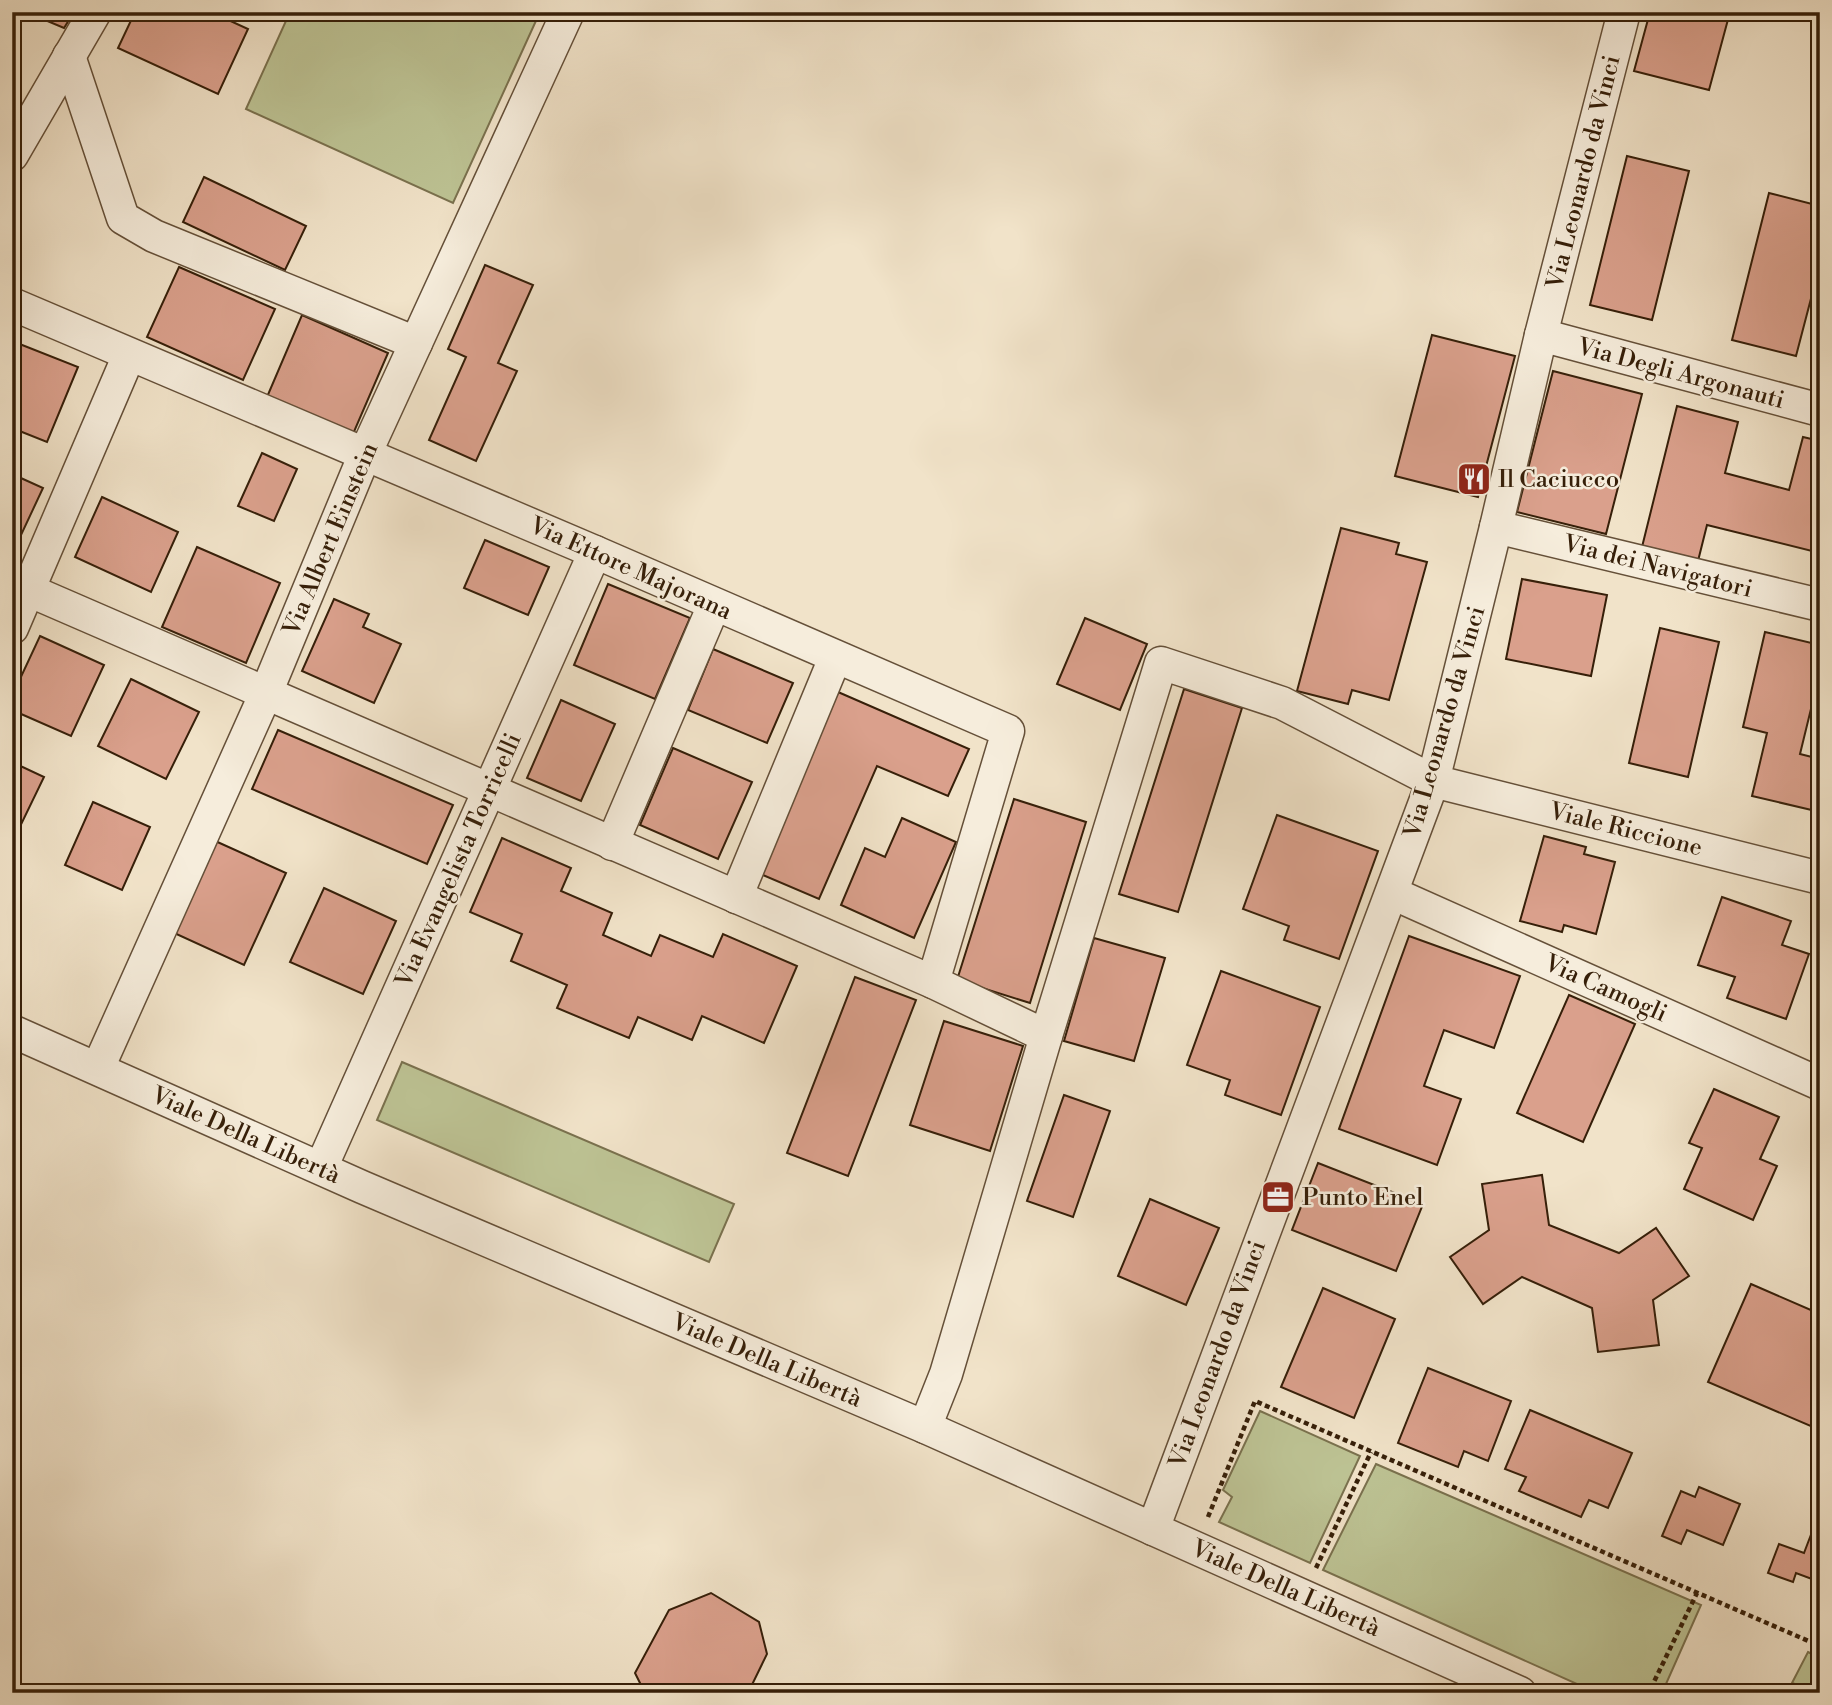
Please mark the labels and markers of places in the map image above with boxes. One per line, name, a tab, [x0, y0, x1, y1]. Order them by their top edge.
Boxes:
restaurant icon: Il Caciucco	[1455, 460, 1493, 498]
place label: Il Caciucco	[1498, 465, 1619, 495]
office icon: Punto Enel	[1259, 1178, 1297, 1216]
place label: Punto Enel	[1302, 1183, 1423, 1213]

